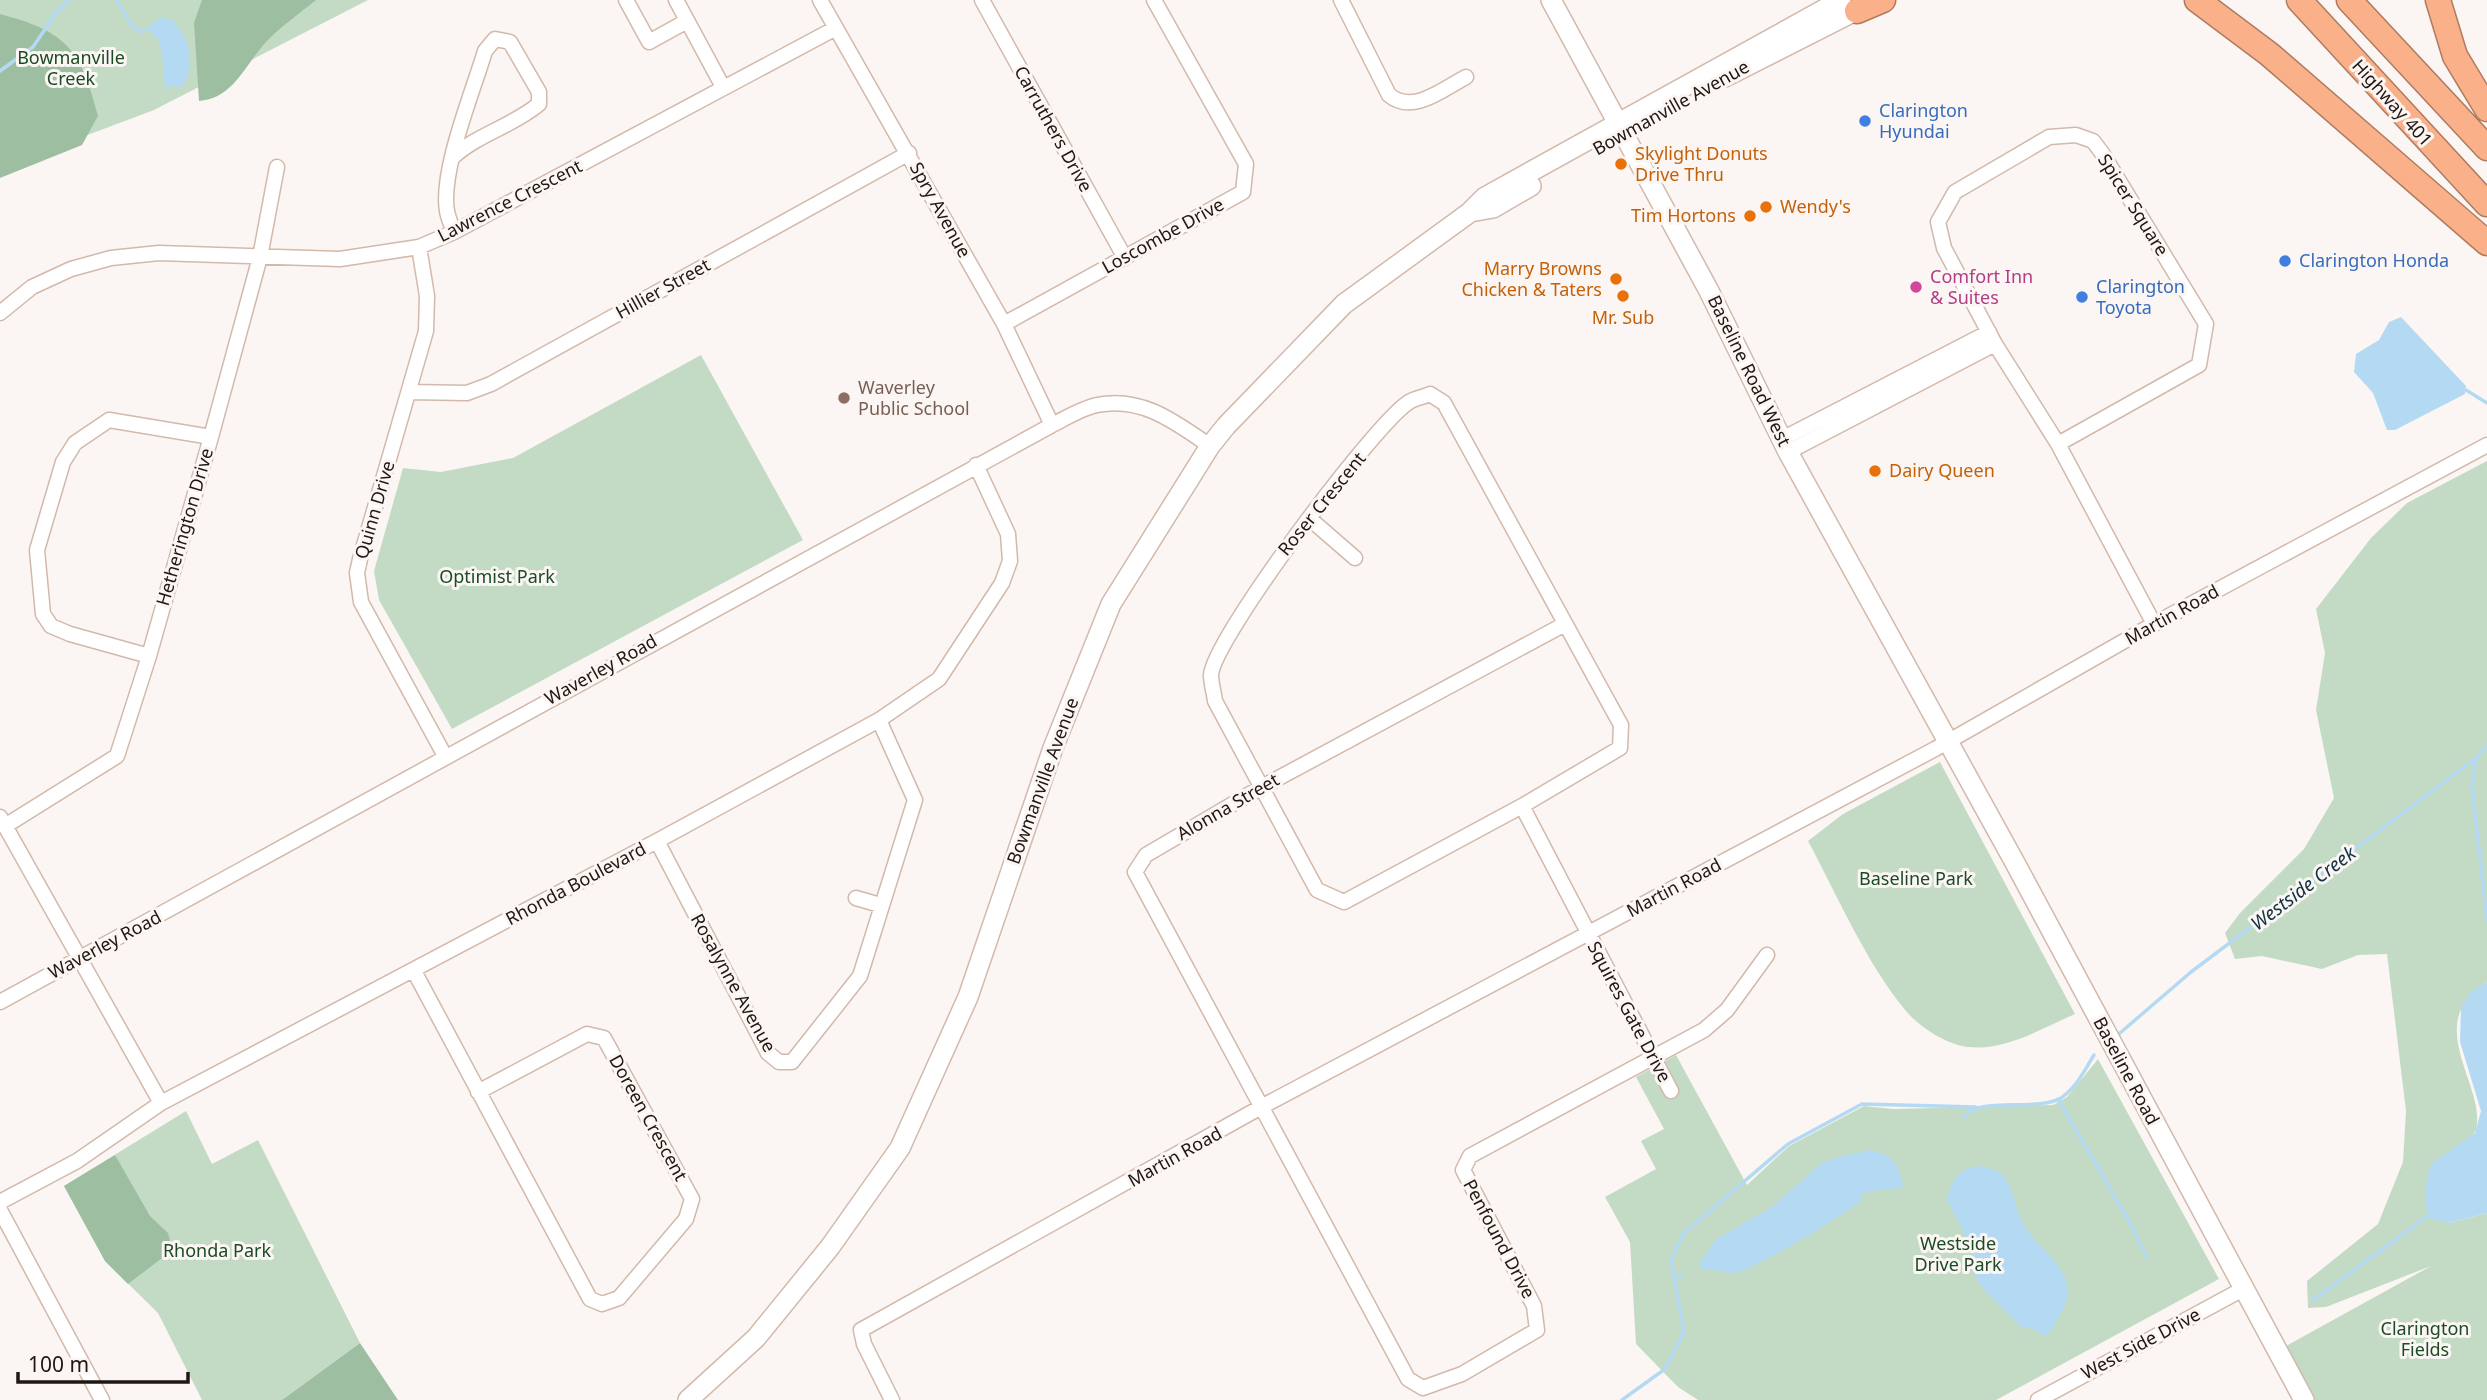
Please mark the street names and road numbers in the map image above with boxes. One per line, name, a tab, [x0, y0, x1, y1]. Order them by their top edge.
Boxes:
street label: Bowmanville Avenue	[1588, 54, 1753, 160]
street label: Highway 401	[2347, 54, 2438, 151]
street label: Carruthers Drive	[1009, 61, 1098, 196]
street label: Spicer Square	[2093, 149, 2175, 260]
street label: Lawrence Crescent	[433, 153, 586, 247]
street label: Spry Avenue	[905, 158, 977, 261]
street label: Loscombe Drive	[1097, 192, 1228, 279]
street label: Hillier Street	[611, 252, 714, 324]
street label: Baseline Road West	[1703, 291, 1797, 451]
street label: Hetherington Drive	[150, 445, 218, 608]
street label: Roser Crescent	[1272, 446, 1371, 560]
street label: Quinn Drive	[349, 458, 400, 562]
street label: Martin Road	[2120, 578, 2223, 650]
street label: Waverley Road	[540, 628, 661, 710]
street label: Bowmanville Avenue	[1001, 694, 1083, 867]
street label: Alonna Street	[1172, 767, 1283, 845]
street label: Rhonda Boulevard	[501, 836, 650, 930]
street label: Martin Road	[1622, 852, 1725, 922]
street label: Waverley Road	[44, 904, 165, 984]
street label: Rosalynne Avenue	[686, 909, 782, 1056]
street label: Squires Gate Drive	[1583, 937, 1677, 1086]
street label: Baseline Road	[2088, 1012, 2165, 1129]
street label: Doreen Crescent	[604, 1050, 694, 1185]
street label: Martin Road	[1123, 1120, 1226, 1192]
street label: Penfound Drive	[1458, 1175, 1541, 1302]
street label: West Side Drive	[2077, 1302, 2204, 1385]

